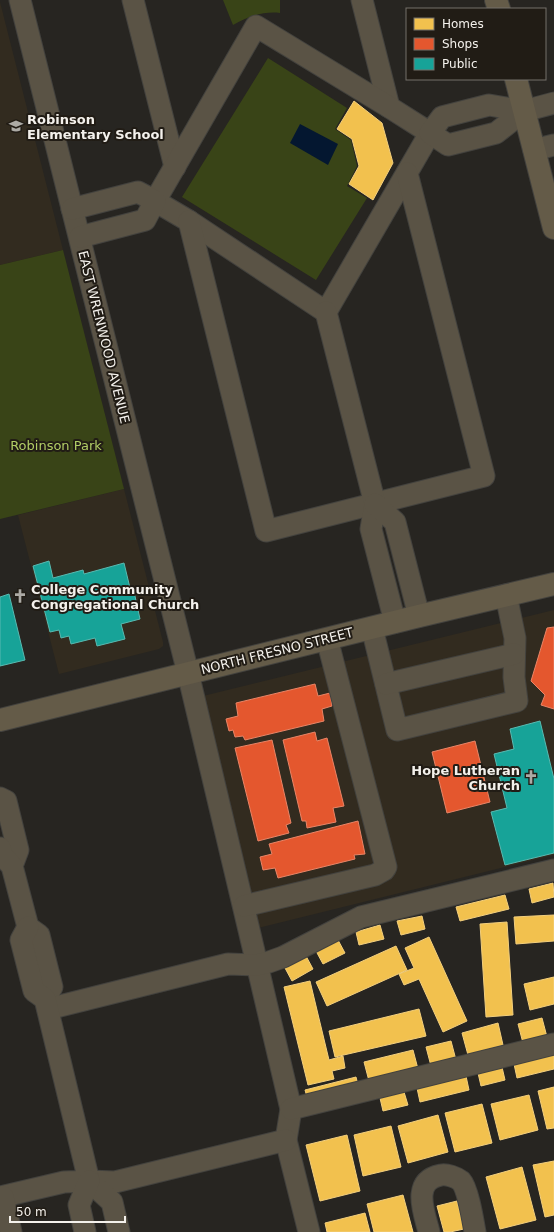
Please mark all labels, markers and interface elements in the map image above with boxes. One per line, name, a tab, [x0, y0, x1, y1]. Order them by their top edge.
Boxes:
legend	[406, 8, 546, 80]
text: Homes	[442, 17, 484, 31]
text: Shops	[442, 37, 478, 51]
text: Public	[442, 57, 478, 71]
place label: Robinson Elementary School	[27, 112, 164, 142]
school or university icon: Robinson Elementary School	[8, 118, 24, 134]
street label: EAST WRENWOOD AVENUE	[75, 249, 133, 425]
park label: Robinson Park	[10, 438, 102, 453]
place label: College Community Congregational Church	[31, 582, 199, 612]
church icon: College Community Congregational Church	[12, 588, 28, 604]
street label: NORTH FRESNO STREET	[199, 625, 355, 677]
place label: Hope Lutheran Church	[411, 763, 520, 793]
church icon: Hope Lutheran Church	[523, 769, 539, 785]
scale bar	[10, 1198, 125, 1224]
text: 50 m	[16, 1205, 47, 1219]

